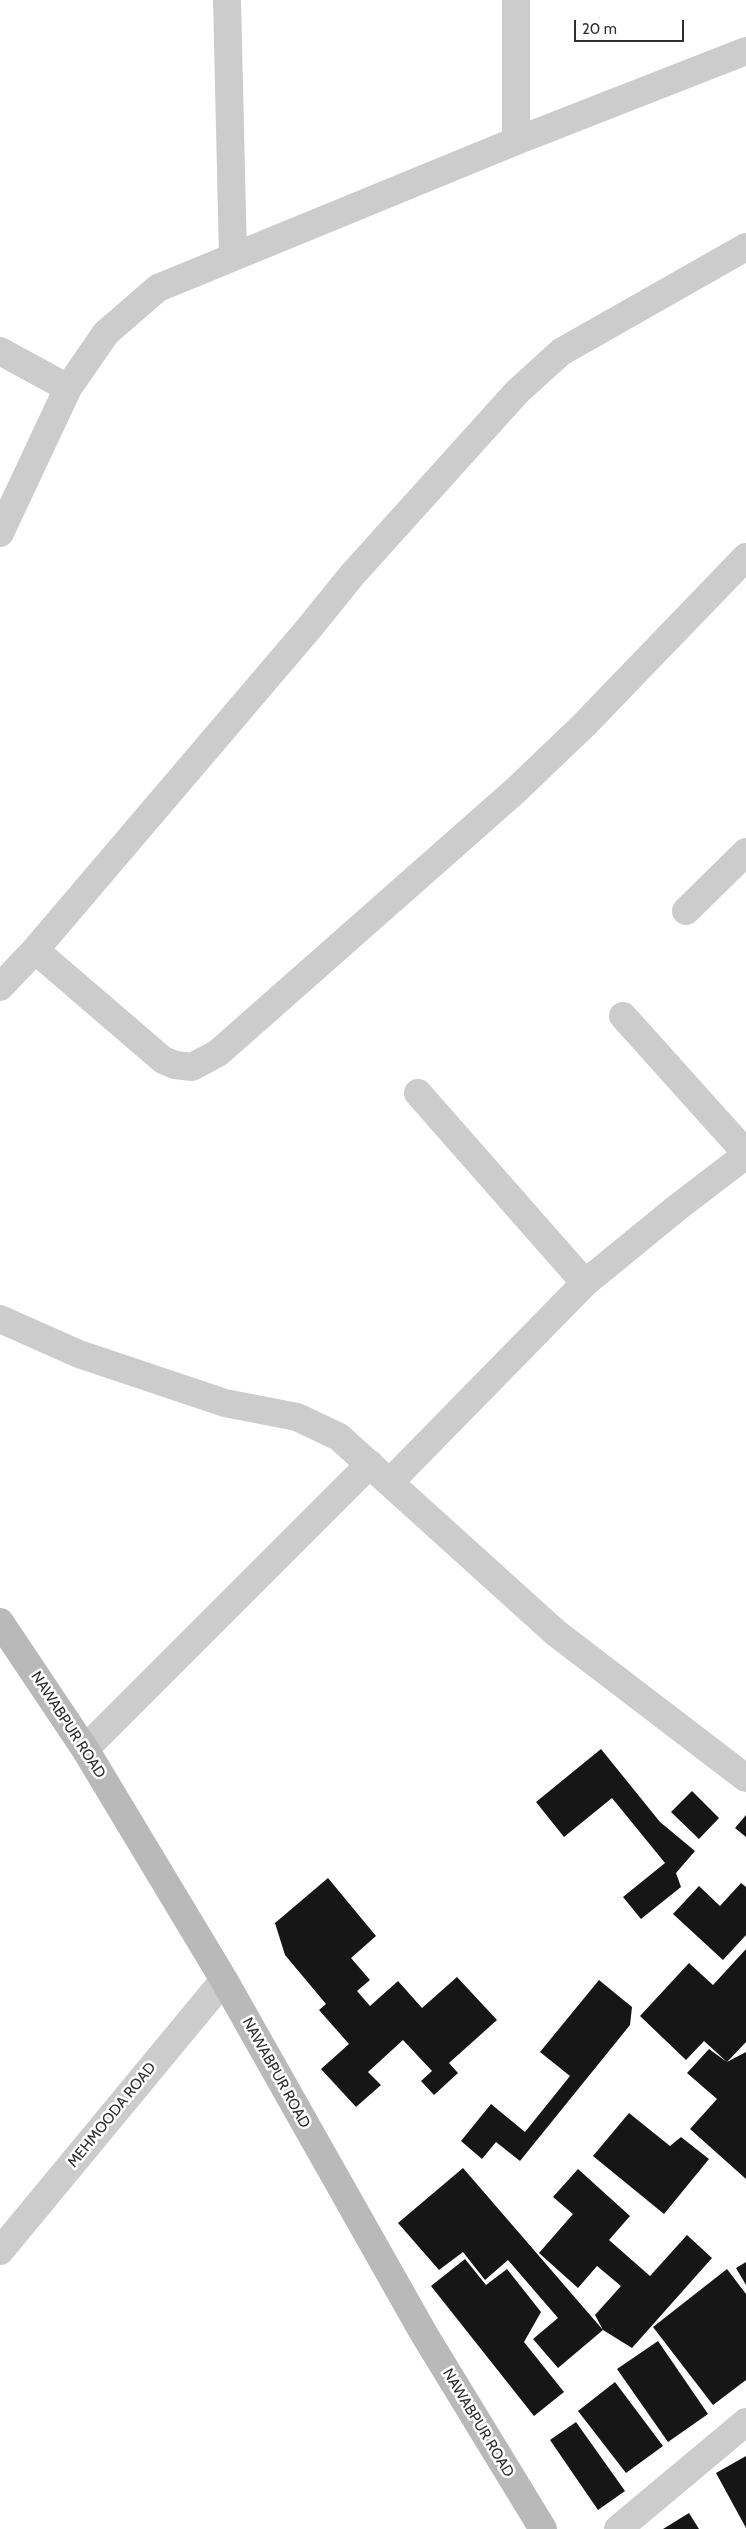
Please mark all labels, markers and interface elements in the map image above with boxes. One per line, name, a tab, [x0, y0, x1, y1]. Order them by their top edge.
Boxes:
scale bar	[576, 10, 686, 42]
text: 20 m	[582, 20, 617, 38]
street label: NAWABPUR ROAD	[27, 1668, 109, 1782]
street label: NAWABPUR ROAD	[238, 2015, 314, 2131]
street label: MEHMOODA ROAD	[64, 2059, 160, 2171]
street label: NAWABPUR ROAD	[438, 2365, 518, 2481]

